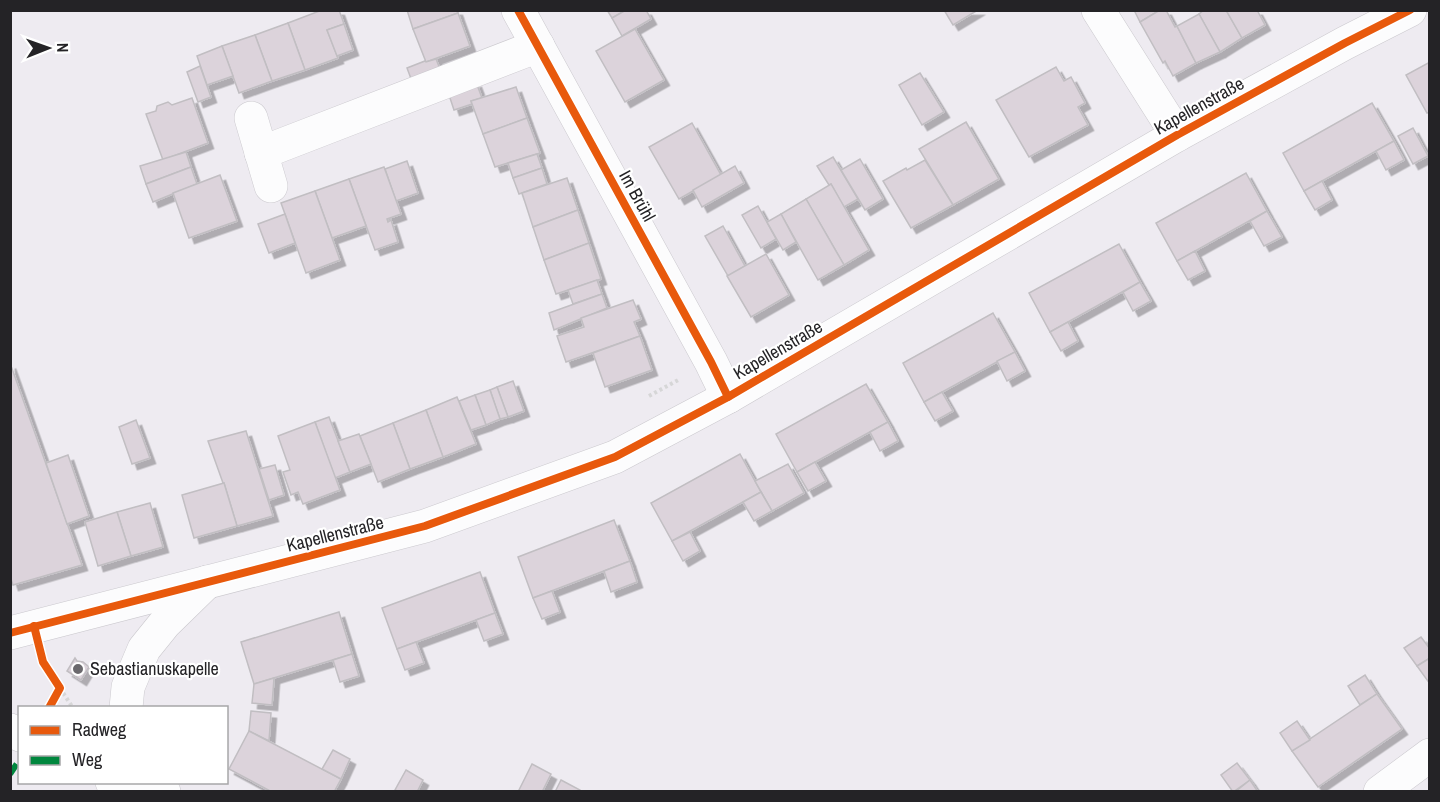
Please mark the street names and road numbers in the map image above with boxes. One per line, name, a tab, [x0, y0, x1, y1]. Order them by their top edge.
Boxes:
street label: Kapellenstraße	[1149, 71, 1248, 141]
street label: Im Brühl	[613, 166, 662, 226]
street label: Kapellenstraße	[729, 314, 827, 385]
street label: Kapellenstraße	[284, 509, 386, 558]

